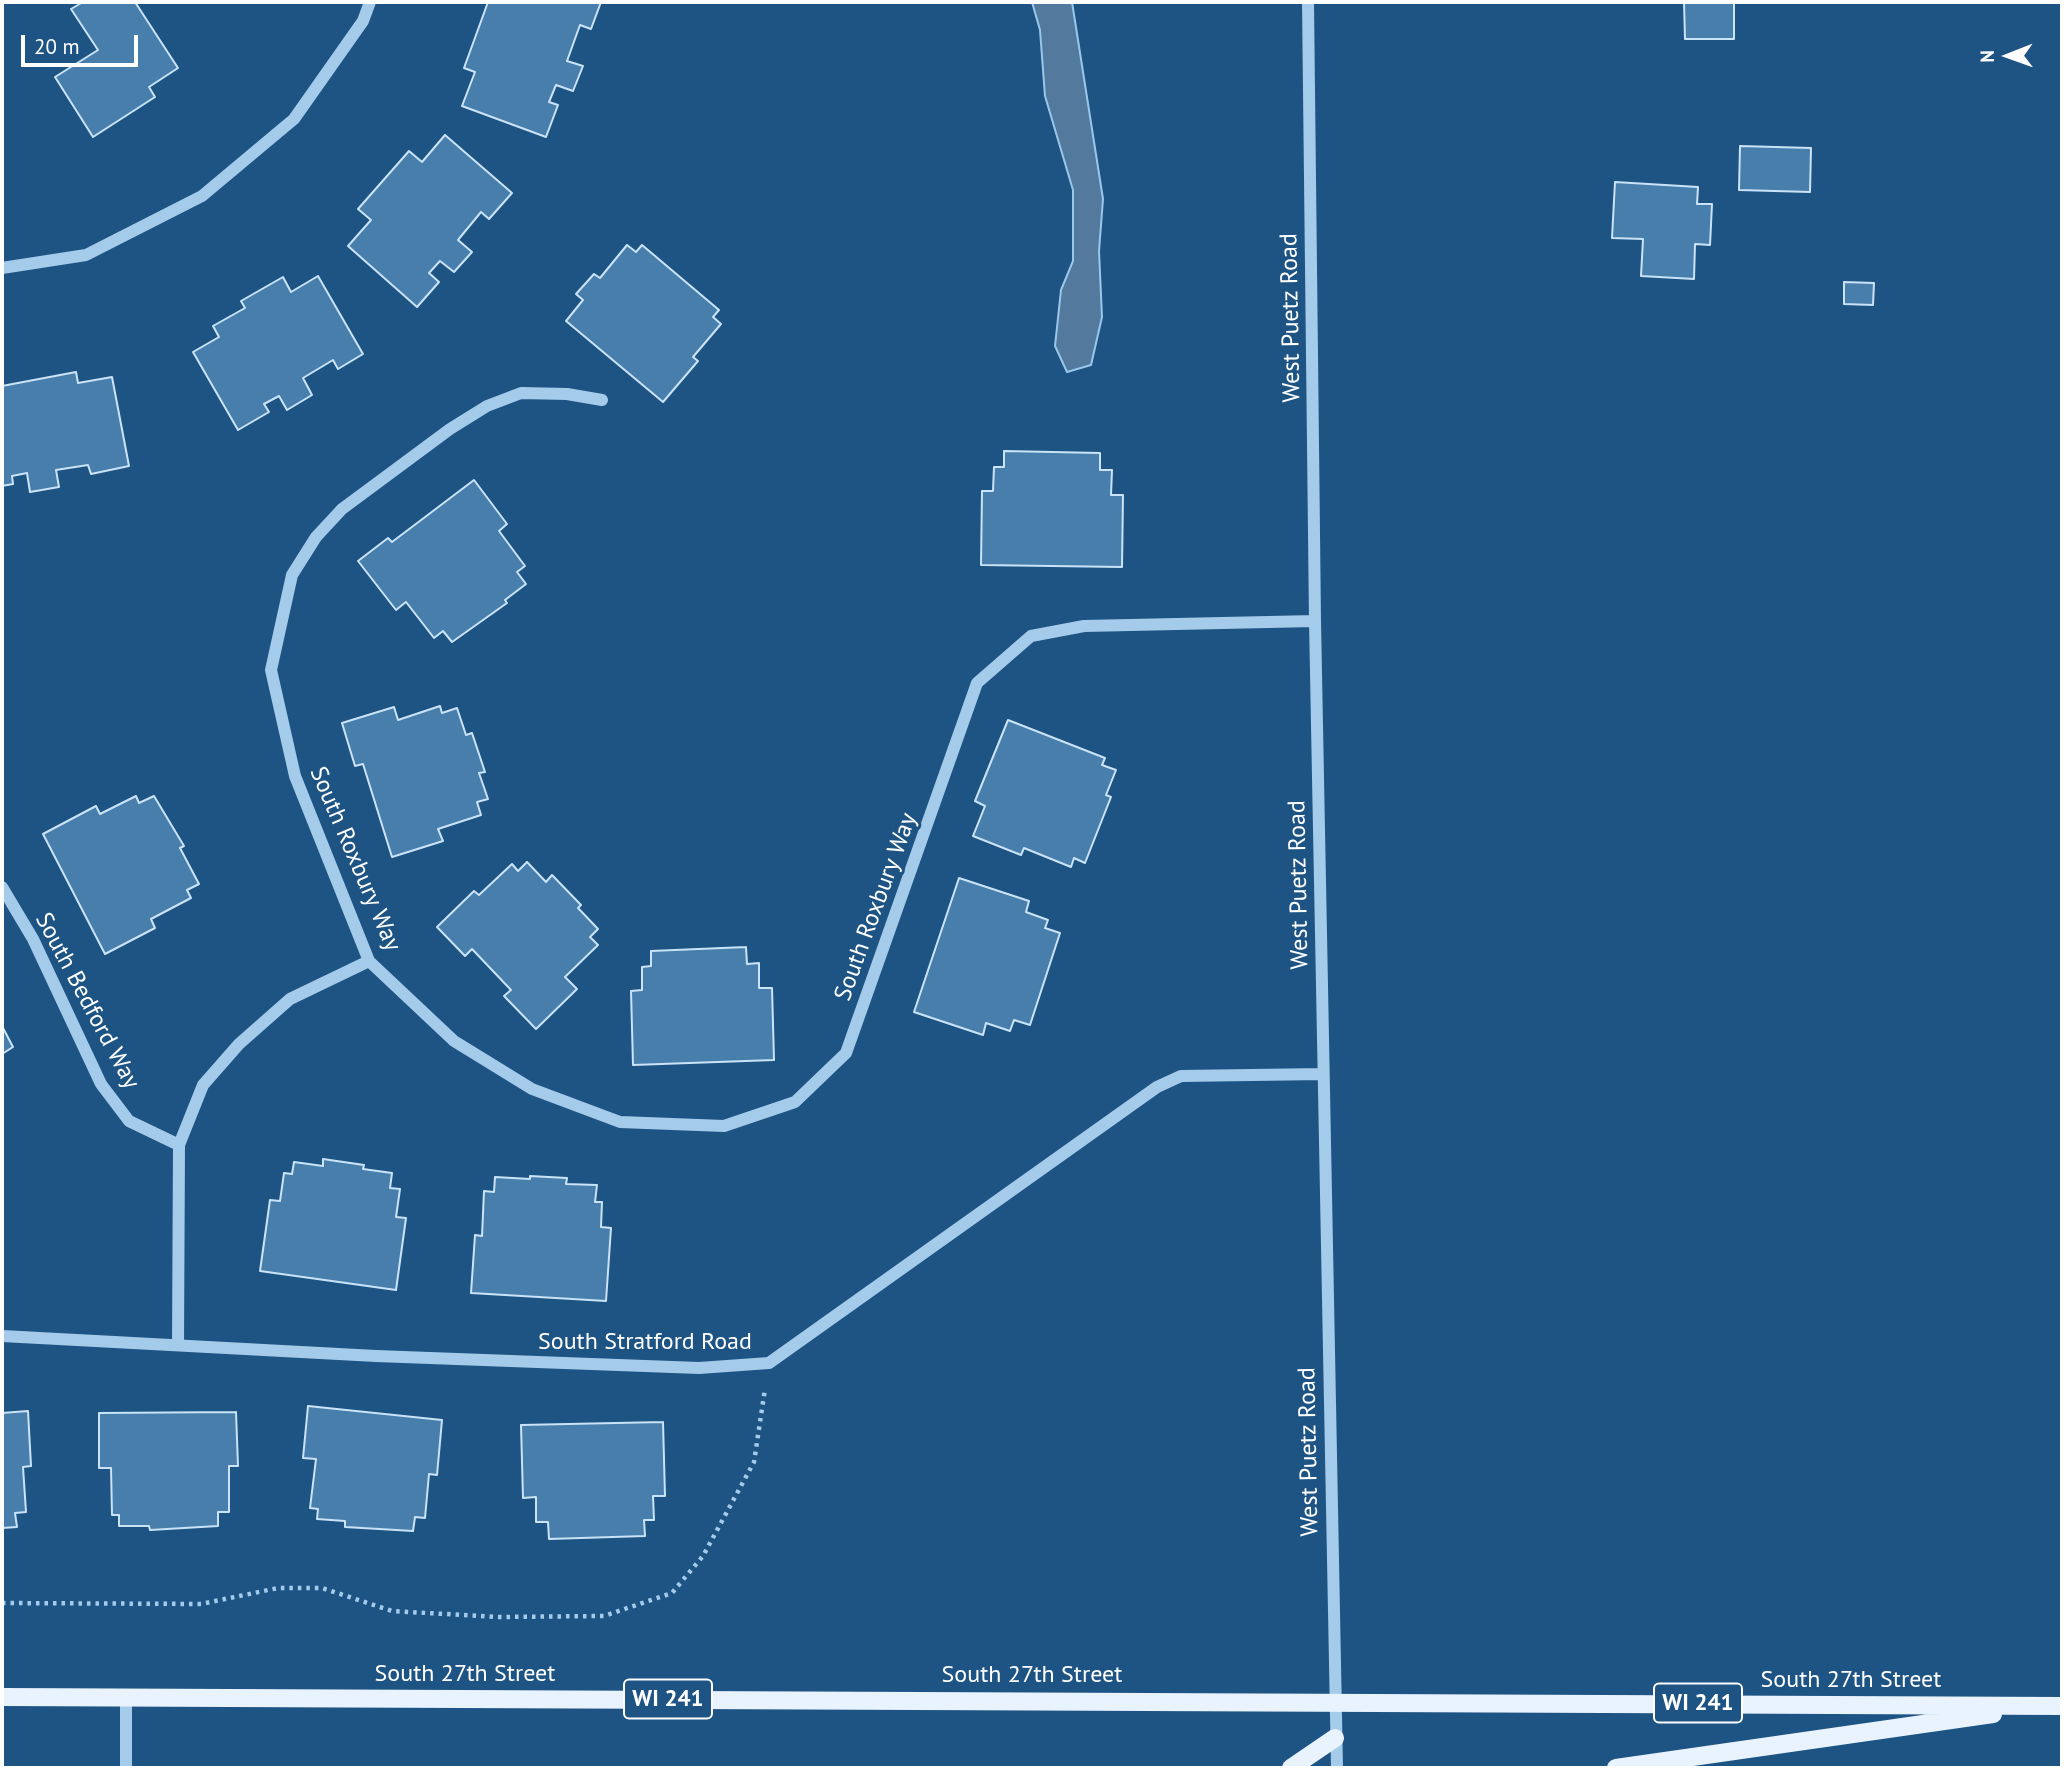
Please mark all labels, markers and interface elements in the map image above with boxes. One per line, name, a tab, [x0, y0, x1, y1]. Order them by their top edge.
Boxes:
scale bar	[24, 21, 142, 65]
north arrow	[1973, 21, 2043, 91]
text: 20 m	[34, 33, 80, 60]
text: N	[1975, 50, 1999, 63]
street label: West Puetz Road	[1275, 233, 1307, 403]
street label: South Roxbury Way	[303, 762, 407, 956]
street label: West Puetz Road	[1283, 800, 1315, 970]
street label: South Roxbury Way	[829, 809, 923, 1005]
street label: South Bedford Way	[29, 908, 145, 1094]
street label: South Stratford Road	[538, 1328, 752, 1356]
street label: West Puetz Road	[1293, 1367, 1325, 1537]
street label: South 27th Street	[375, 1660, 555, 1688]
street label: South 27th Street	[942, 1661, 1122, 1689]
street label: South 27th Street	[1761, 1666, 1941, 1694]
road number: WI 241	[624, 1680, 712, 1718]
road number: WI 241	[1654, 1684, 1742, 1722]

